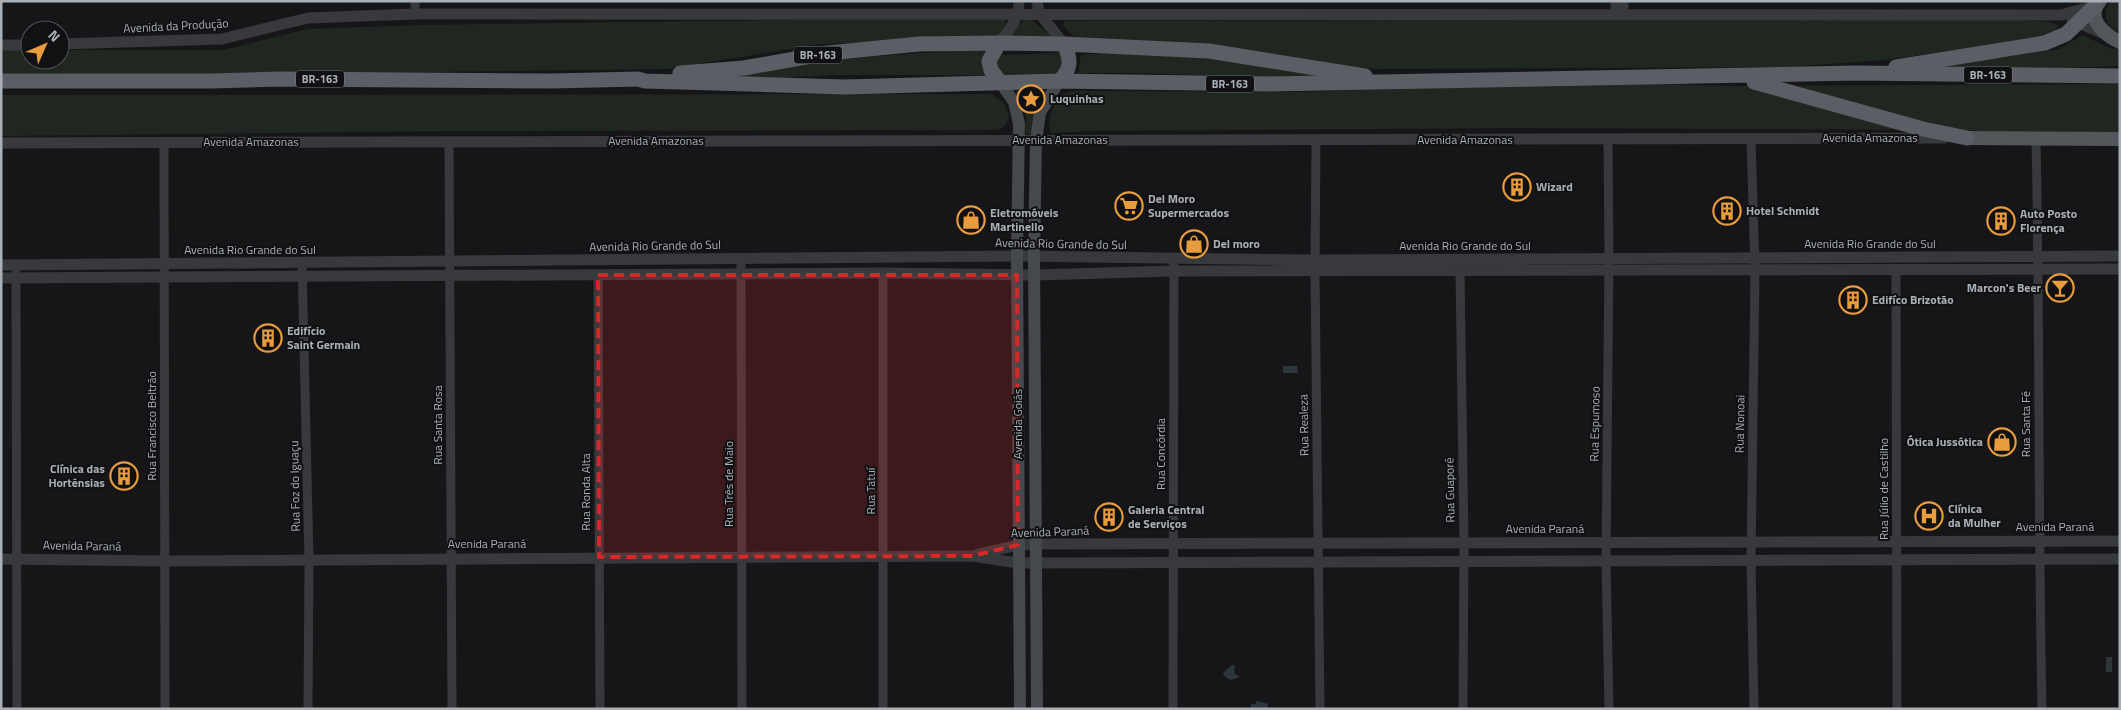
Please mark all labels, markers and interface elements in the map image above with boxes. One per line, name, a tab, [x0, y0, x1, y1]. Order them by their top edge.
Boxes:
street label: Avenida da Produção	[123, 13, 229, 38]
north arrow	[20, 20, 70, 70]
text: N	[44, 25, 65, 46]
road number: BR-163	[794, 46, 842, 64]
road number: BR-163	[1964, 66, 2012, 84]
road number: BR-163	[296, 70, 344, 88]
road number: BR-163	[1206, 76, 1254, 92]
place icon: Luquinhas	[1016, 84, 1046, 114]
place label: Luquinhas	[1050, 89, 1104, 108]
street label: Avenida Amazonas	[1822, 128, 1918, 147]
street label: Avenida Amazonas	[1012, 130, 1108, 149]
street label: Avenida Amazonas	[1417, 130, 1513, 149]
street label: Avenida Amazonas	[608, 131, 704, 150]
street label: Avenida Amazonas	[203, 132, 299, 151]
building icon: Wizard	[1502, 172, 1532, 202]
place label: Wizard	[1536, 177, 1573, 196]
place label: Del Moro Supermercados	[1148, 189, 1229, 222]
supermarket icon: Del Moro Supermercados	[1114, 191, 1144, 221]
building icon: Hotel Schmidt	[1712, 196, 1742, 226]
place label: Hotel Schmidt	[1746, 201, 1820, 220]
place label: Eletromóveis Martinello	[990, 203, 1059, 236]
place label: Auto Posto Florença	[2020, 204, 2077, 237]
shop icon: Eletromóveis Martinello	[956, 205, 986, 235]
building icon: Auto Posto Florença	[1986, 206, 2016, 236]
shop icon: Del moro	[1179, 229, 1209, 259]
street label: Avenida Rio Grande do Sul	[995, 233, 1127, 254]
place label: Del moro	[1213, 234, 1260, 253]
street label: Avenida Rio Grande do Sul	[1804, 234, 1936, 253]
street label: Avenida Rio Grande do Sul	[589, 235, 721, 256]
street label: Avenida Rio Grande do Sul	[1399, 236, 1531, 255]
street label: Avenida Rio Grande do Sul	[184, 240, 316, 259]
bar icon: Marcon's Beer	[2045, 273, 2075, 303]
place label: Marcon's Beer	[1967, 278, 2042, 297]
building icon: Edifíco Brizotão	[1838, 285, 1868, 315]
place label: Edifíco Brizotão	[1872, 290, 1954, 309]
place label: Edifício Saint Germain	[287, 321, 360, 354]
building icon: Edifício Saint Germain	[253, 323, 283, 353]
street label: Rua Francisco Beltrão	[142, 371, 161, 481]
street label: Rua Santa Rosa	[428, 385, 447, 465]
street label: Rua Espumoso	[1584, 386, 1605, 462]
street label: Avenida Goiás	[1008, 388, 1027, 459]
street label: Rua Santa Fé	[2016, 391, 2035, 457]
street label: Rua Realeza	[1293, 394, 1314, 456]
street label: Rua Nonoai	[1729, 395, 1750, 453]
street label: Rua Concórdia	[1151, 418, 1170, 490]
shop icon: Ótica Jussótica	[1987, 427, 2017, 457]
place label: Ótica Jussótica	[1907, 432, 1983, 451]
street label: Rua Júlio de Castilho	[1874, 438, 1893, 540]
street label: Rua Foz do Iguaçu	[284, 440, 305, 532]
street label: Rua Três de Maio	[719, 441, 738, 527]
street label: Rua Ronda Alta	[576, 453, 595, 531]
street label: Rua Guaporé	[1439, 457, 1460, 523]
place label: Clínica das Hortênsias	[48, 459, 105, 492]
building icon: Clínica das Hortênsias	[109, 461, 139, 491]
street label: Rua Tatuí	[861, 466, 880, 514]
place label: Clínica da Mulher	[1948, 499, 2001, 532]
place label: Galeria Central de Serviços	[1128, 500, 1205, 533]
hospital icon: Clínica da Mulher	[1914, 501, 1944, 531]
building icon: Galeria Central de Serviços	[1094, 502, 1124, 532]
street label: Avenida Paraná	[2016, 517, 2094, 536]
street label: Avenida Paraná	[1506, 519, 1584, 538]
street label: Avenida Paraná	[1010, 521, 1090, 542]
street label: Avenida Paraná	[448, 534, 526, 553]
street label: Avenida Paraná	[43, 535, 121, 556]

